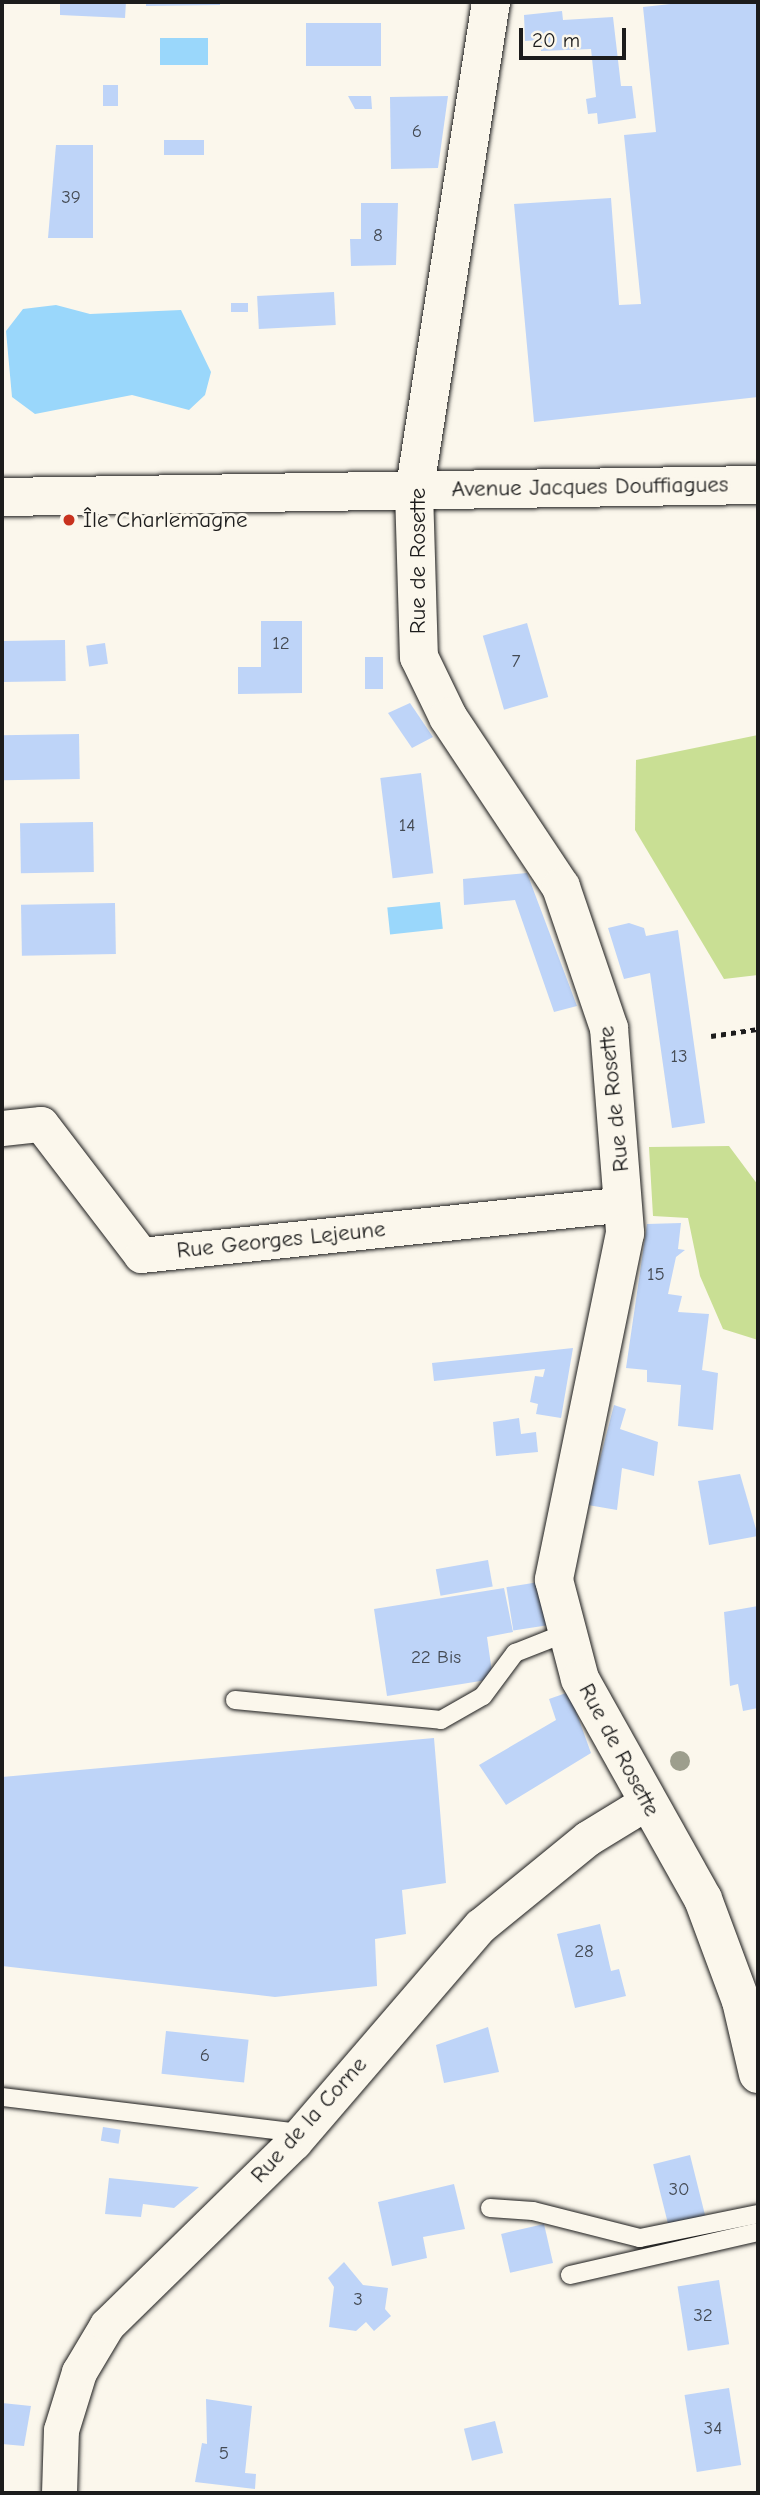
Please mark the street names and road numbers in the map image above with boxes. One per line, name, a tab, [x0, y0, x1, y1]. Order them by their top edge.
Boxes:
street label: Avenue Jacques Douffiagues	[451, 471, 729, 503]
street label: Rue de Rosette	[404, 488, 432, 634]
street label: Rue de Rosette	[593, 1025, 635, 1173]
street label: Rue Georges Lejeune	[175, 1215, 387, 1265]
street label: Rue de Rosette	[572, 1679, 666, 1821]
street label: Rue de la Corne	[245, 2051, 373, 2189]

